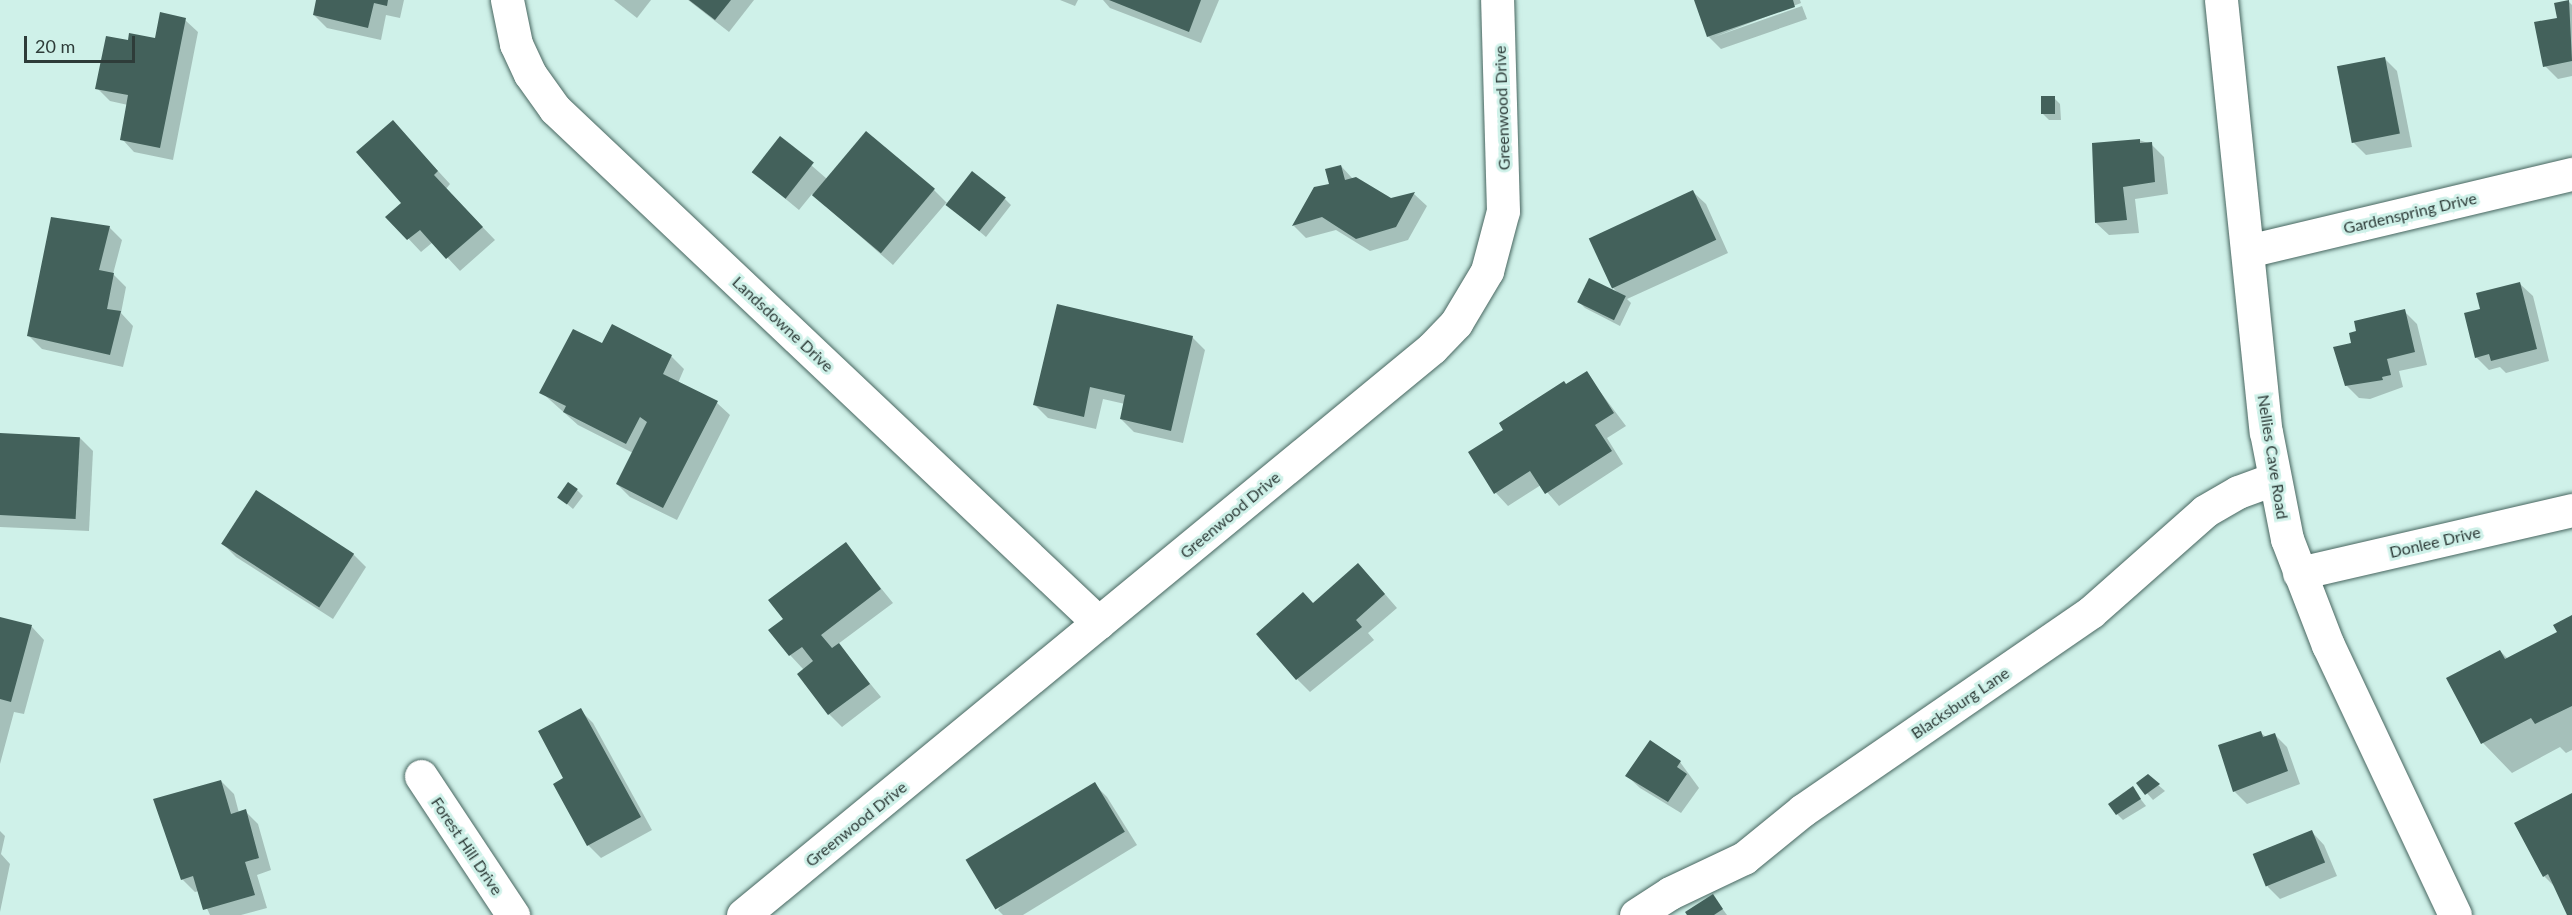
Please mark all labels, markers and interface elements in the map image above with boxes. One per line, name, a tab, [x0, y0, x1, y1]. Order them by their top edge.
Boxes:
scale bar	[27, 24, 138, 62]
text: 20 m	[35, 35, 75, 57]
street label: Greenwood Drive	[1490, 45, 1514, 171]
street label: Gardenspring Drive	[2341, 188, 2479, 238]
street label: Landsdowne Drive	[729, 272, 837, 376]
street label: Nellies Cave Road	[2254, 393, 2292, 521]
street label: Greenwood Drive	[1176, 468, 1284, 562]
street label: Donlee Drive	[2388, 522, 2482, 562]
street label: Blacksburg Lane	[1907, 663, 2013, 743]
street label: Greenwood Drive	[802, 777, 910, 871]
street label: Forest Hill Drive	[427, 793, 507, 899]

